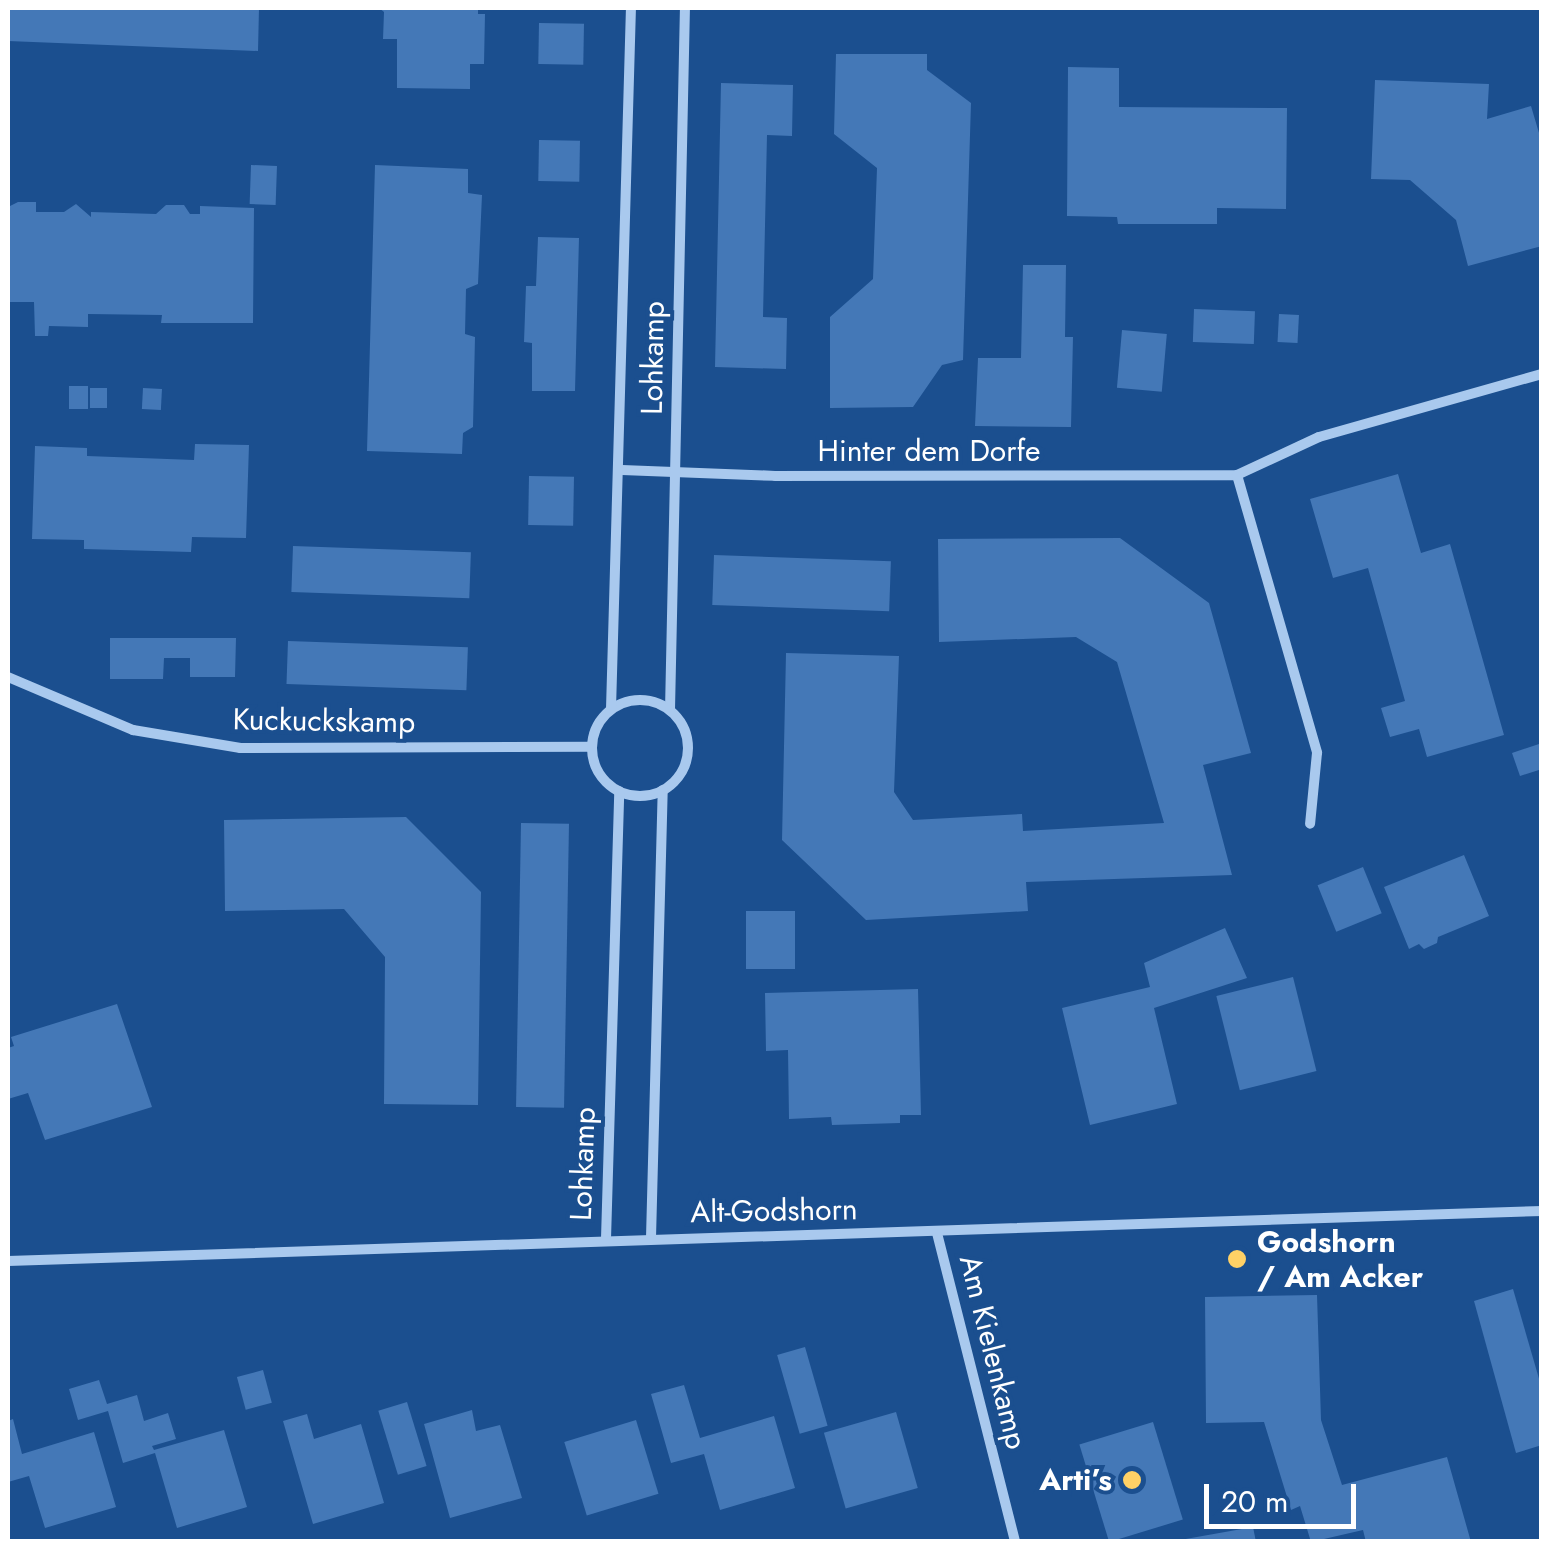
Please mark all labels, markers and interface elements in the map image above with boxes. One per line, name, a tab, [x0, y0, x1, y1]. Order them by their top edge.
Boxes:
street label: Lohkamp	[634, 301, 672, 415]
street label: Hinter dem Dorfe	[818, 433, 1040, 469]
street label: Kuckuckskamp	[232, 701, 416, 741]
street label: Lohkamp	[563, 1107, 603, 1221]
street label: Alt-Godshorn	[690, 1192, 858, 1230]
place label: Godshorn / Am Acker	[1257, 1224, 1423, 1294]
marker: Godshorn / Am Acker	[1226, 1248, 1248, 1270]
street label: Am Kielenkamp	[952, 1251, 1034, 1453]
place label: Arti’s	[1039, 1462, 1112, 1498]
scale bar	[1209, 1464, 1362, 1526]
marker: Arti’s	[1121, 1469, 1143, 1491]
text: 20 m	[1221, 1480, 1288, 1523]

